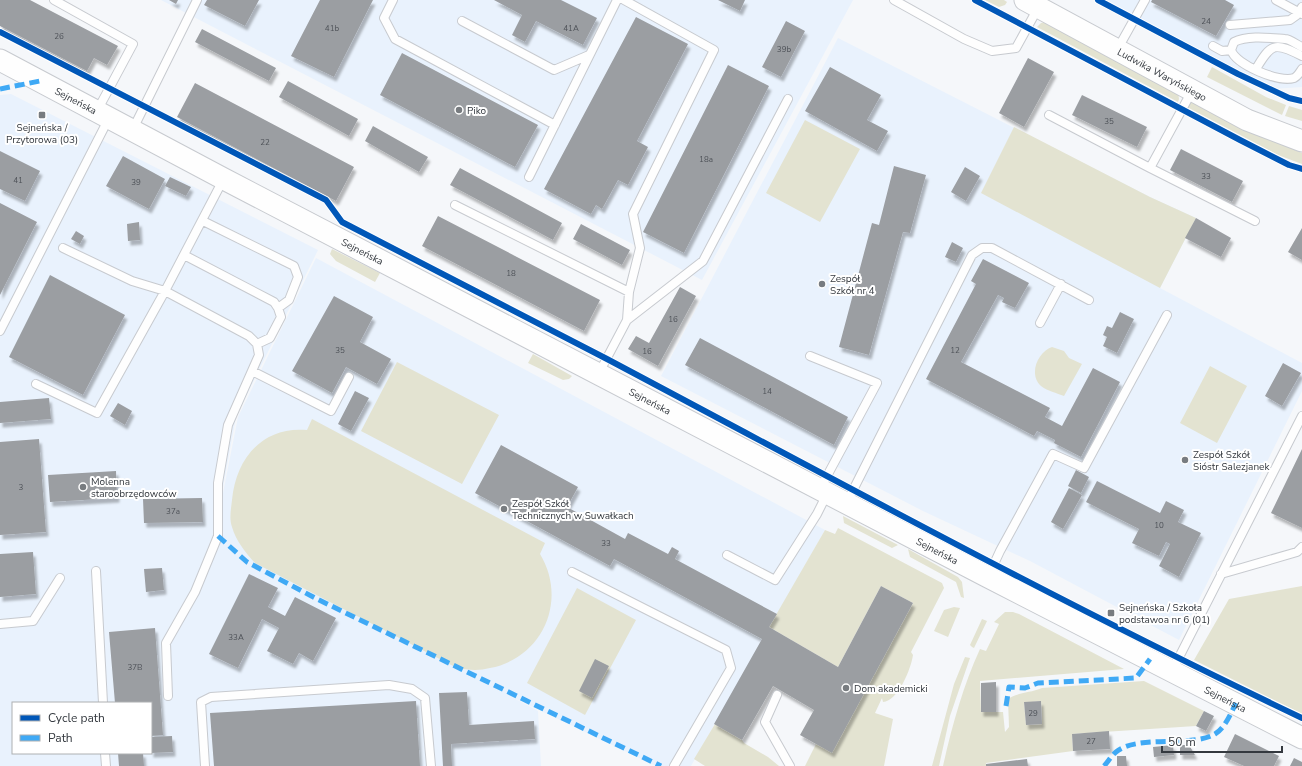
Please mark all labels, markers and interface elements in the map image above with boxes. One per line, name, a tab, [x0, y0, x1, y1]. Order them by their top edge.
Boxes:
house number: 24	[1201, 16, 1211, 27]
house number: 41b	[325, 23, 339, 34]
house number: 41A	[563, 23, 579, 34]
house number: 26	[54, 31, 64, 42]
house number: 39b	[777, 44, 791, 55]
street label: Ludwika Waryńskiego	[1115, 45, 1209, 105]
street label: Sejneńska	[52, 84, 99, 118]
place label: Piko	[467, 104, 487, 118]
marker: Piko	[454, 105, 464, 115]
marker: Sejneńska / Przytorowa (03)	[37, 110, 47, 120]
house number: 35	[1104, 116, 1114, 127]
place label: Sejneńska / Przytorowa (03)	[6, 121, 78, 147]
house number: 22	[260, 137, 270, 148]
house number: 18a	[699, 154, 713, 165]
house number: 33	[1201, 171, 1211, 182]
house number: 41	[13, 175, 23, 186]
house number: 39	[131, 177, 141, 188]
street label: Sejneńska	[339, 235, 386, 269]
house number: 18	[506, 268, 516, 279]
place label: Zespół Szkół nr 4	[830, 272, 875, 298]
marker: Zespół Szkół nr 4	[817, 279, 827, 289]
house number: 16	[668, 314, 678, 325]
house number: 35	[335, 345, 345, 356]
house number: 12	[950, 345, 960, 356]
house number: 16	[642, 346, 652, 357]
street label: Sejneńska	[626, 385, 673, 419]
house number: 14	[762, 386, 772, 397]
place label: Zespół Szkół Sióstr Salezjanek	[1193, 448, 1270, 474]
marker: Zespół Szkół Sióstr Salezjanek	[1180, 455, 1190, 465]
place label: Molenna staroobrzędowców	[91, 475, 177, 501]
house number: 3	[19, 482, 24, 493]
marker: Molenna staroobrzędowców	[78, 482, 88, 492]
place label: Zespół Szkół Technicznych w Suwałkach	[512, 497, 634, 523]
marker: Zespół Szkół Technicznych w Suwałkach	[499, 504, 509, 514]
house number: 37a	[166, 506, 180, 517]
house number: 10	[1154, 520, 1164, 531]
street label: Sejneńska	[913, 535, 960, 568]
house number: 33	[601, 538, 611, 549]
place label: Sejneńska / Szkoła podstawoa nr 6 (01)	[1119, 601, 1210, 627]
marker: Sejneńska / Szkoła podstawoa nr 6 (01)	[1106, 608, 1116, 618]
house number: 33A	[228, 632, 244, 643]
house number: 37B	[127, 662, 143, 673]
place label: Dom akademicki	[854, 682, 928, 696]
marker: Dom akademicki	[841, 683, 851, 693]
street label: Sejneńska	[1202, 683, 1249, 716]
legend	[12, 702, 152, 754]
house number: 29	[1028, 708, 1038, 719]
text: Cycle path	[48, 710, 105, 726]
scale bar	[1162, 728, 1282, 754]
text: Path	[48, 730, 73, 746]
text: 50 m	[1168, 734, 1196, 750]
house number: 27	[1086, 736, 1096, 747]

